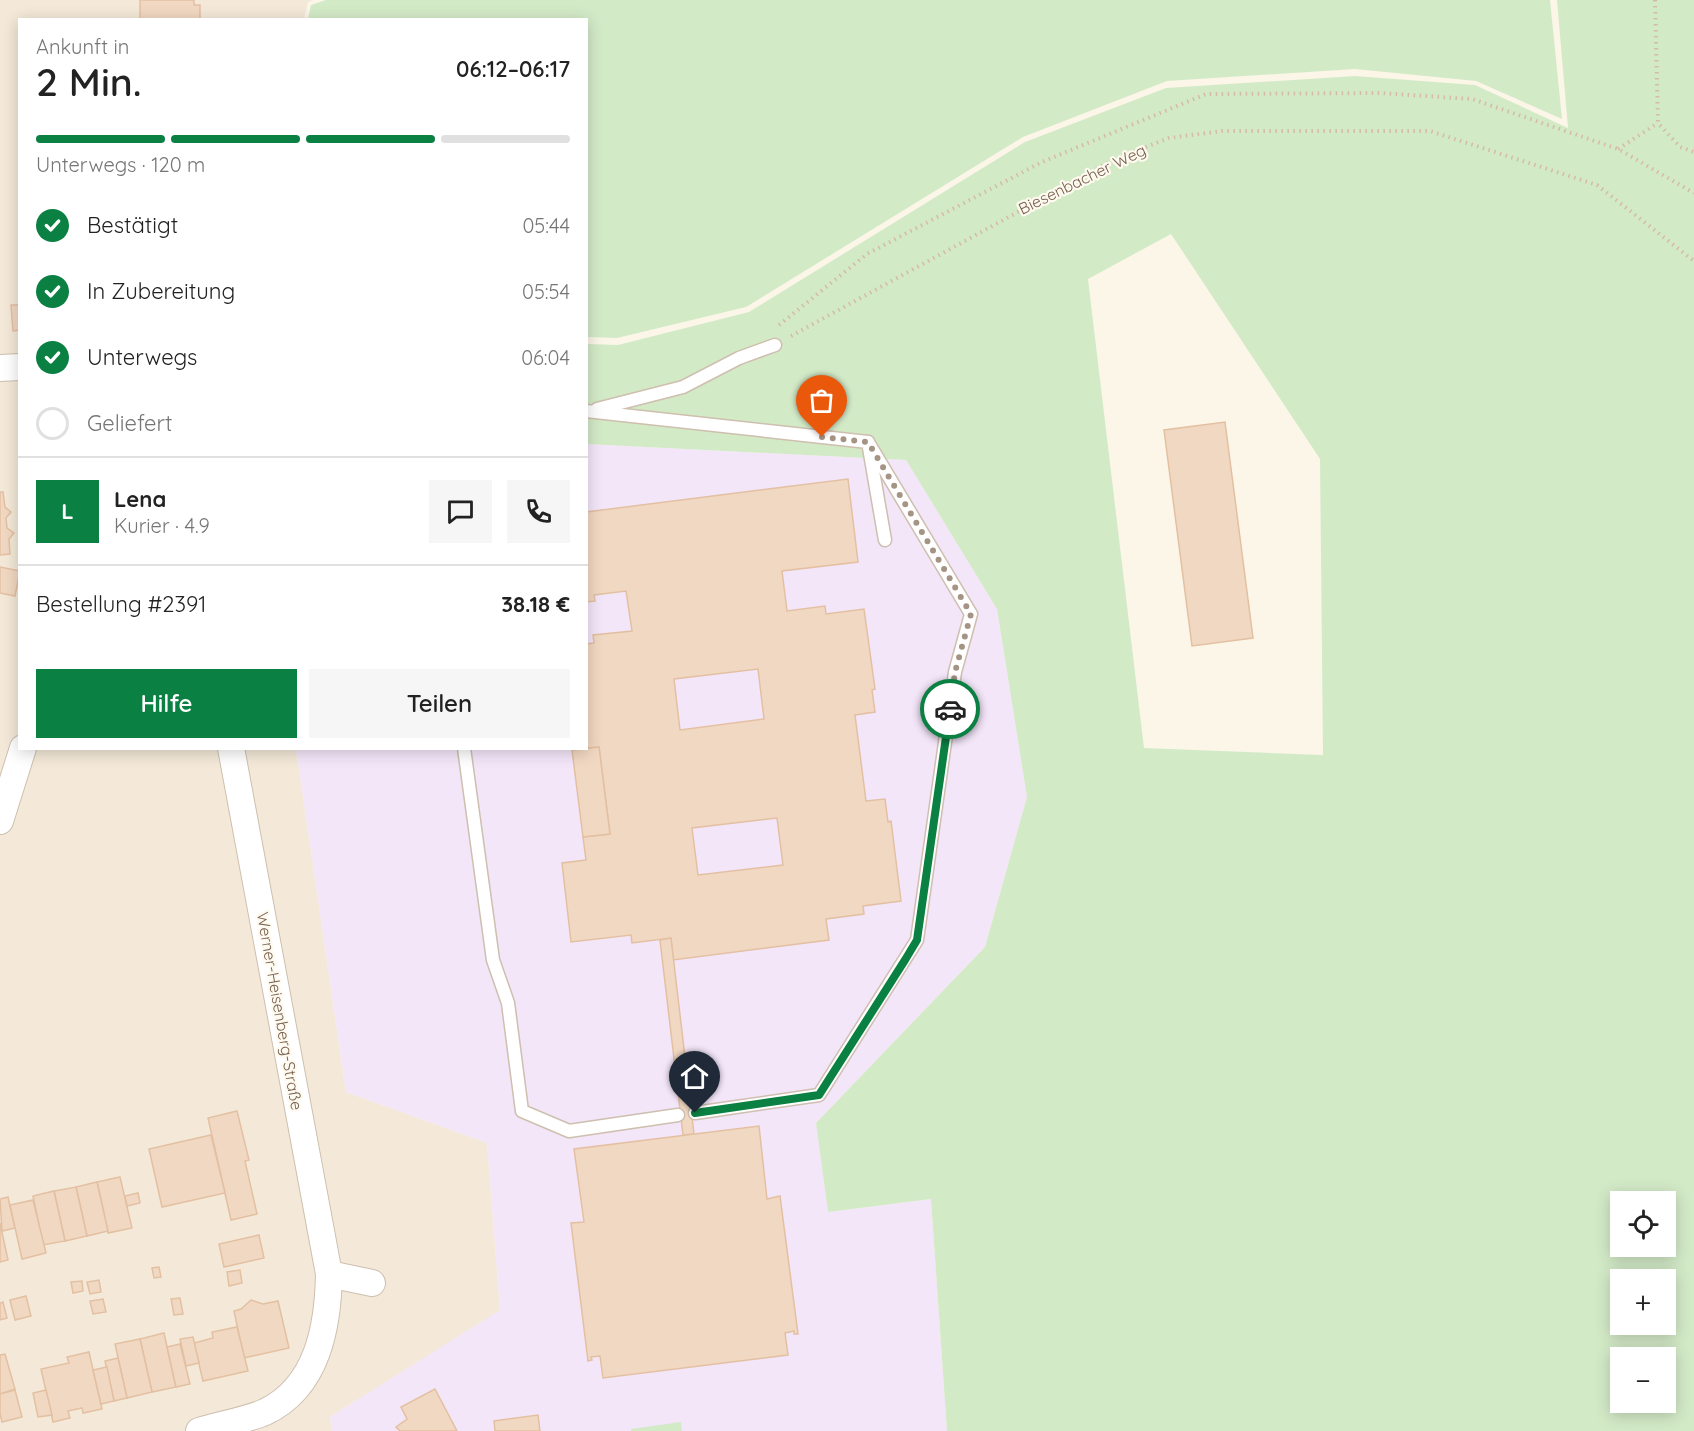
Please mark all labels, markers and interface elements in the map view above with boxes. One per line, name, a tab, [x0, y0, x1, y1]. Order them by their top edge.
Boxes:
text: Ankunft in	[36, 34, 129, 59]
text: 06:12–06:17	[456, 55, 570, 83]
text: 2 Min.	[36, 57, 142, 106]
street label: Biesenbacher Weg	[1015, 140, 1149, 218]
text: Unterwegs · 120 m	[36, 152, 205, 177]
icon: check	[36, 209, 69, 242]
text: Bestätigt	[87, 211, 178, 239]
text: 05:44	[522, 213, 570, 238]
icon: check	[36, 275, 69, 308]
text: In Zubereitung	[87, 277, 235, 305]
text: 05:54	[522, 279, 570, 304]
icon: check	[36, 341, 69, 374]
text: Unterwegs	[87, 343, 197, 371]
text: 06:04	[521, 345, 570, 370]
pin	[796, 375, 847, 437]
icon: bag	[805, 384, 838, 417]
text: Geliefert	[87, 409, 172, 437]
button: chat	[429, 480, 492, 543]
button: phone	[507, 480, 570, 543]
text: Lena	[114, 485, 166, 513]
text: L	[61, 497, 74, 525]
text: Kurier · 4.9	[114, 513, 210, 538]
text: Bestellung #2391	[36, 590, 207, 618]
text: 38.18 €	[501, 590, 570, 618]
button: Hilfe	[36, 669, 297, 738]
button: Teilen	[309, 669, 570, 738]
courier	[920, 679, 980, 739]
icon: car	[934, 693, 967, 726]
street label: Werner-Heisenberg-Straße	[253, 910, 307, 1112]
pin	[669, 1051, 720, 1113]
icon: home	[678, 1060, 711, 1093]
map controls	[1610, 1191, 1676, 1413]
button: locate	[1610, 1191, 1676, 1257]
button: +	[1610, 1269, 1676, 1335]
button: −	[1610, 1347, 1676, 1413]

